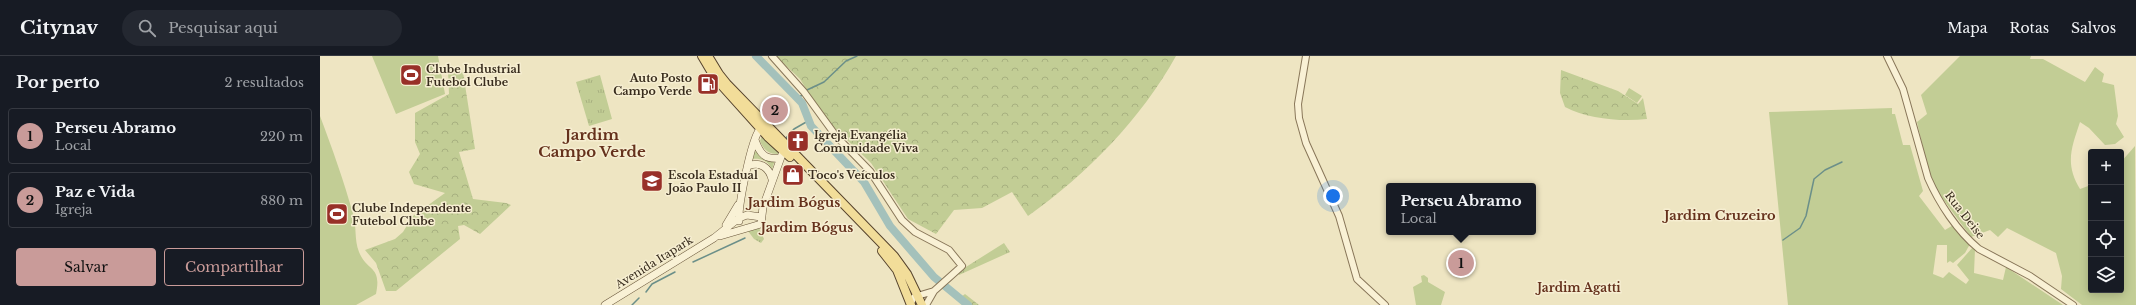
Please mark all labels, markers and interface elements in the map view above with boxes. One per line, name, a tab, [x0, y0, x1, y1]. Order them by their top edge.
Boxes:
search box	[122, 10, 402, 46]
text: Citynav	[20, 16, 98, 39]
icon: search	[136, 17, 158, 39]
text: Pesquisar aqui	[168, 18, 278, 37]
text: Mapa	[1947, 19, 1988, 37]
text: Rotas	[2010, 19, 2049, 37]
text: Salvos	[2071, 19, 2116, 37]
sports icon: Clube Industrial Futebol Clube	[398, 62, 424, 88]
place label: Clube Industrial Futebol Clube	[426, 62, 521, 89]
place label: Auto Posto Campo Verde	[613, 71, 693, 98]
fuel station icon: Auto Posto Campo Verde	[695, 71, 721, 97]
text: Por perto	[16, 72, 100, 93]
text: 2 resultados	[225, 74, 304, 91]
pin: 2	[762, 95, 788, 125]
text: Perseu Abramo	[55, 118, 176, 137]
district label: Jardim Campo Verde	[538, 125, 646, 161]
text: 1	[27, 128, 33, 145]
text: 220 m	[260, 128, 303, 145]
church icon: Igreja Evangélia Comunidade Viva	[785, 128, 811, 154]
place label: Igreja Evangélia Comunidade Viva	[814, 128, 919, 155]
text: Local	[55, 137, 91, 154]
map controls	[2088, 149, 2124, 293]
button: +	[2088, 149, 2124, 185]
shop icon: Toco's Veículos	[780, 162, 806, 188]
school or university icon: Escola Estadual João Paulo II	[639, 168, 665, 194]
place label: Escola Estadual João Paulo II	[666, 168, 758, 195]
place label: Toco's Veículos	[808, 168, 895, 182]
text: Paz e Vida	[55, 182, 135, 201]
popup	[1386, 183, 1536, 235]
button: −	[2088, 185, 2124, 221]
your location	[1323, 186, 1343, 206]
street label: Rua Deise	[1942, 189, 1988, 241]
text: Perseu Abramo	[1400, 191, 1522, 210]
text: 2	[26, 192, 34, 209]
text: 880 m	[260, 192, 303, 209]
district label: Jardim Bógus	[745, 194, 840, 211]
text: Igreja	[55, 201, 93, 218]
sports icon: Clube Independente Futebol Clube	[324, 201, 350, 227]
place label: Clube Independente Futebol Clube	[352, 201, 472, 228]
district label: Jardim Cruzeiro	[1661, 207, 1776, 224]
text: Local	[1400, 210, 1437, 227]
district label: Jardim Bógus	[758, 219, 853, 236]
button: locate	[2088, 221, 2124, 257]
street label: Avenida Itapark	[612, 232, 696, 292]
button: Salvar	[16, 248, 156, 286]
button: Compartilhar	[164, 248, 304, 286]
pin: 1	[1448, 248, 1474, 278]
button: layers	[2088, 257, 2124, 293]
district label: Jardim Agatti	[1534, 280, 1621, 295]

